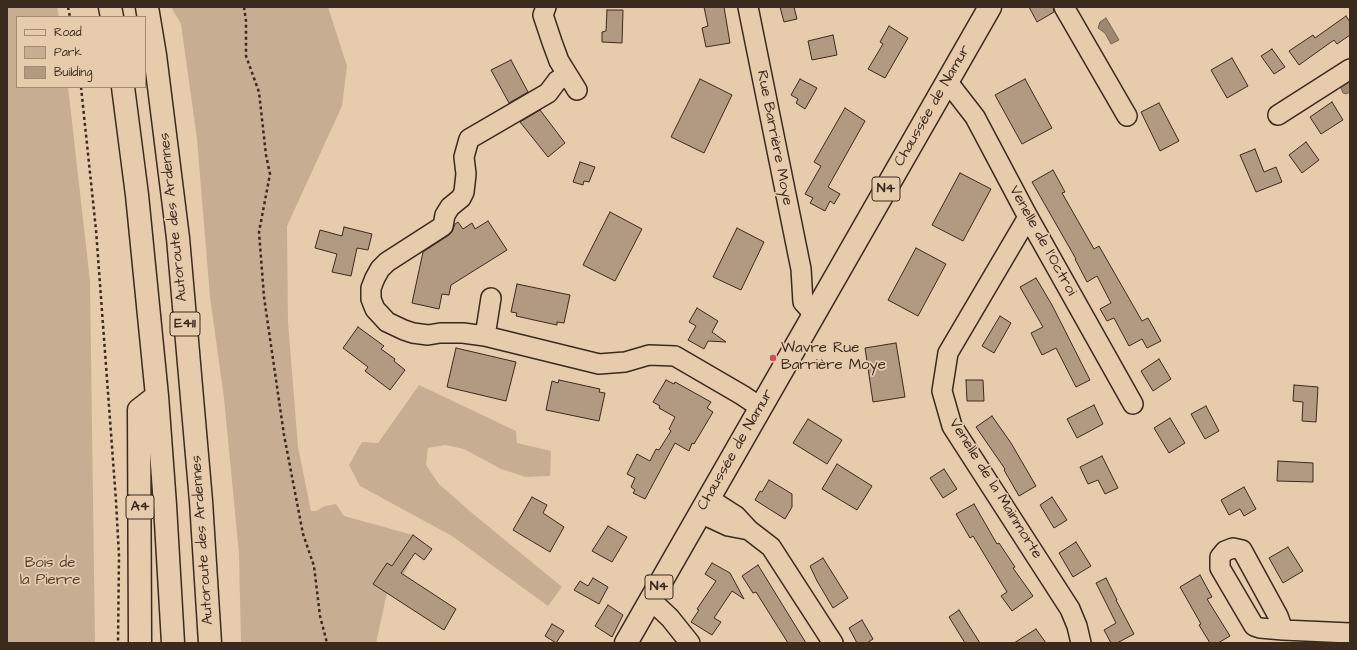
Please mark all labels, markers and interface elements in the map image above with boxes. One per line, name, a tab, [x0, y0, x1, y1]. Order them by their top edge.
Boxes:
legend	[16, 16, 146, 88]
text: Road	[54, 24, 82, 41]
street label: Chaussée de Namur	[891, 42, 975, 170]
text: Park	[54, 44, 82, 61]
text: Building	[54, 64, 92, 81]
street label: Rue Barrière Moye	[752, 69, 796, 207]
street label: Autoroute des Ardennes	[156, 132, 192, 302]
road number: N4	[872, 177, 900, 201]
street label: Venelle de l'Octroi	[1004, 183, 1080, 299]
road number: E411	[170, 312, 200, 336]
place label: Wavre Rue Barrière Moye	[781, 340, 886, 375]
marker: Wavre Rue Barrière Moye	[768, 353, 778, 363]
street label: Chaussée de Namur	[694, 386, 778, 514]
street label: Venelle de la Mainmorte	[944, 415, 1046, 563]
street label: Autoroute des Ardennes	[188, 455, 218, 625]
road number: A4	[126, 495, 154, 519]
park label: Bois de la Pierre	[20, 555, 80, 590]
road number: N4	[645, 575, 673, 599]

